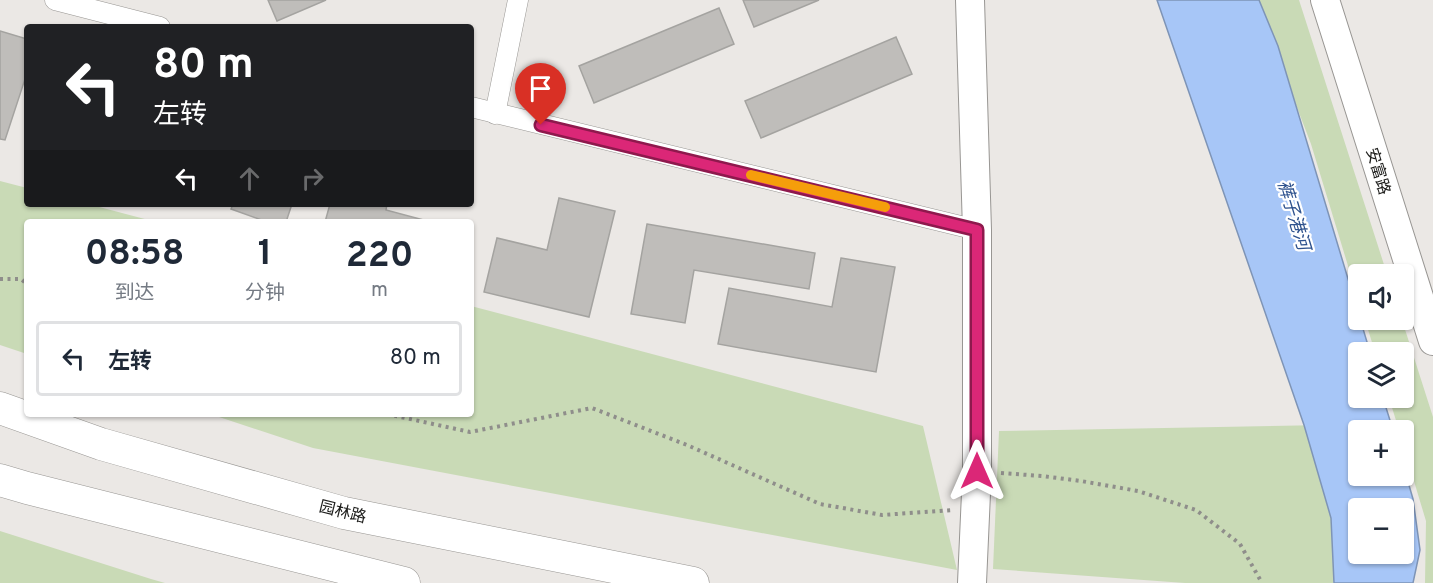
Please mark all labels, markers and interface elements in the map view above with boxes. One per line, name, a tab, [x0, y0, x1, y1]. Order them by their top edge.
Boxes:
text: 80 m	[153, 40, 254, 93]
icon: left	[54, 48, 132, 126]
pin	[515, 63, 566, 125]
icon: arrive	[524, 72, 557, 105]
text: 左转	[153, 99, 207, 133]
street label: 安富路	[1361, 146, 1394, 197]
icon: left	[170, 162, 203, 195]
icon: ahead	[233, 162, 266, 195]
icon: right	[296, 162, 329, 195]
water label: 裤子港河	[1271, 178, 1315, 256]
text: 08:58	[85, 232, 184, 278]
text: 1	[258, 232, 272, 278]
text: 220	[346, 234, 413, 280]
map controls	[1348, 264, 1414, 564]
button: sound	[1348, 264, 1414, 330]
text: m	[371, 278, 388, 304]
text: 到达	[114, 281, 154, 307]
text: 分钟	[245, 281, 285, 307]
icon: left	[57, 342, 90, 375]
button: layers	[1348, 342, 1414, 408]
text: 80 m	[390, 345, 441, 372]
text: 左转	[108, 349, 152, 376]
button: +	[1348, 420, 1414, 486]
position arrow	[945, 439, 1009, 503]
street label: 园林路	[317, 497, 368, 528]
button: −	[1348, 498, 1414, 564]

